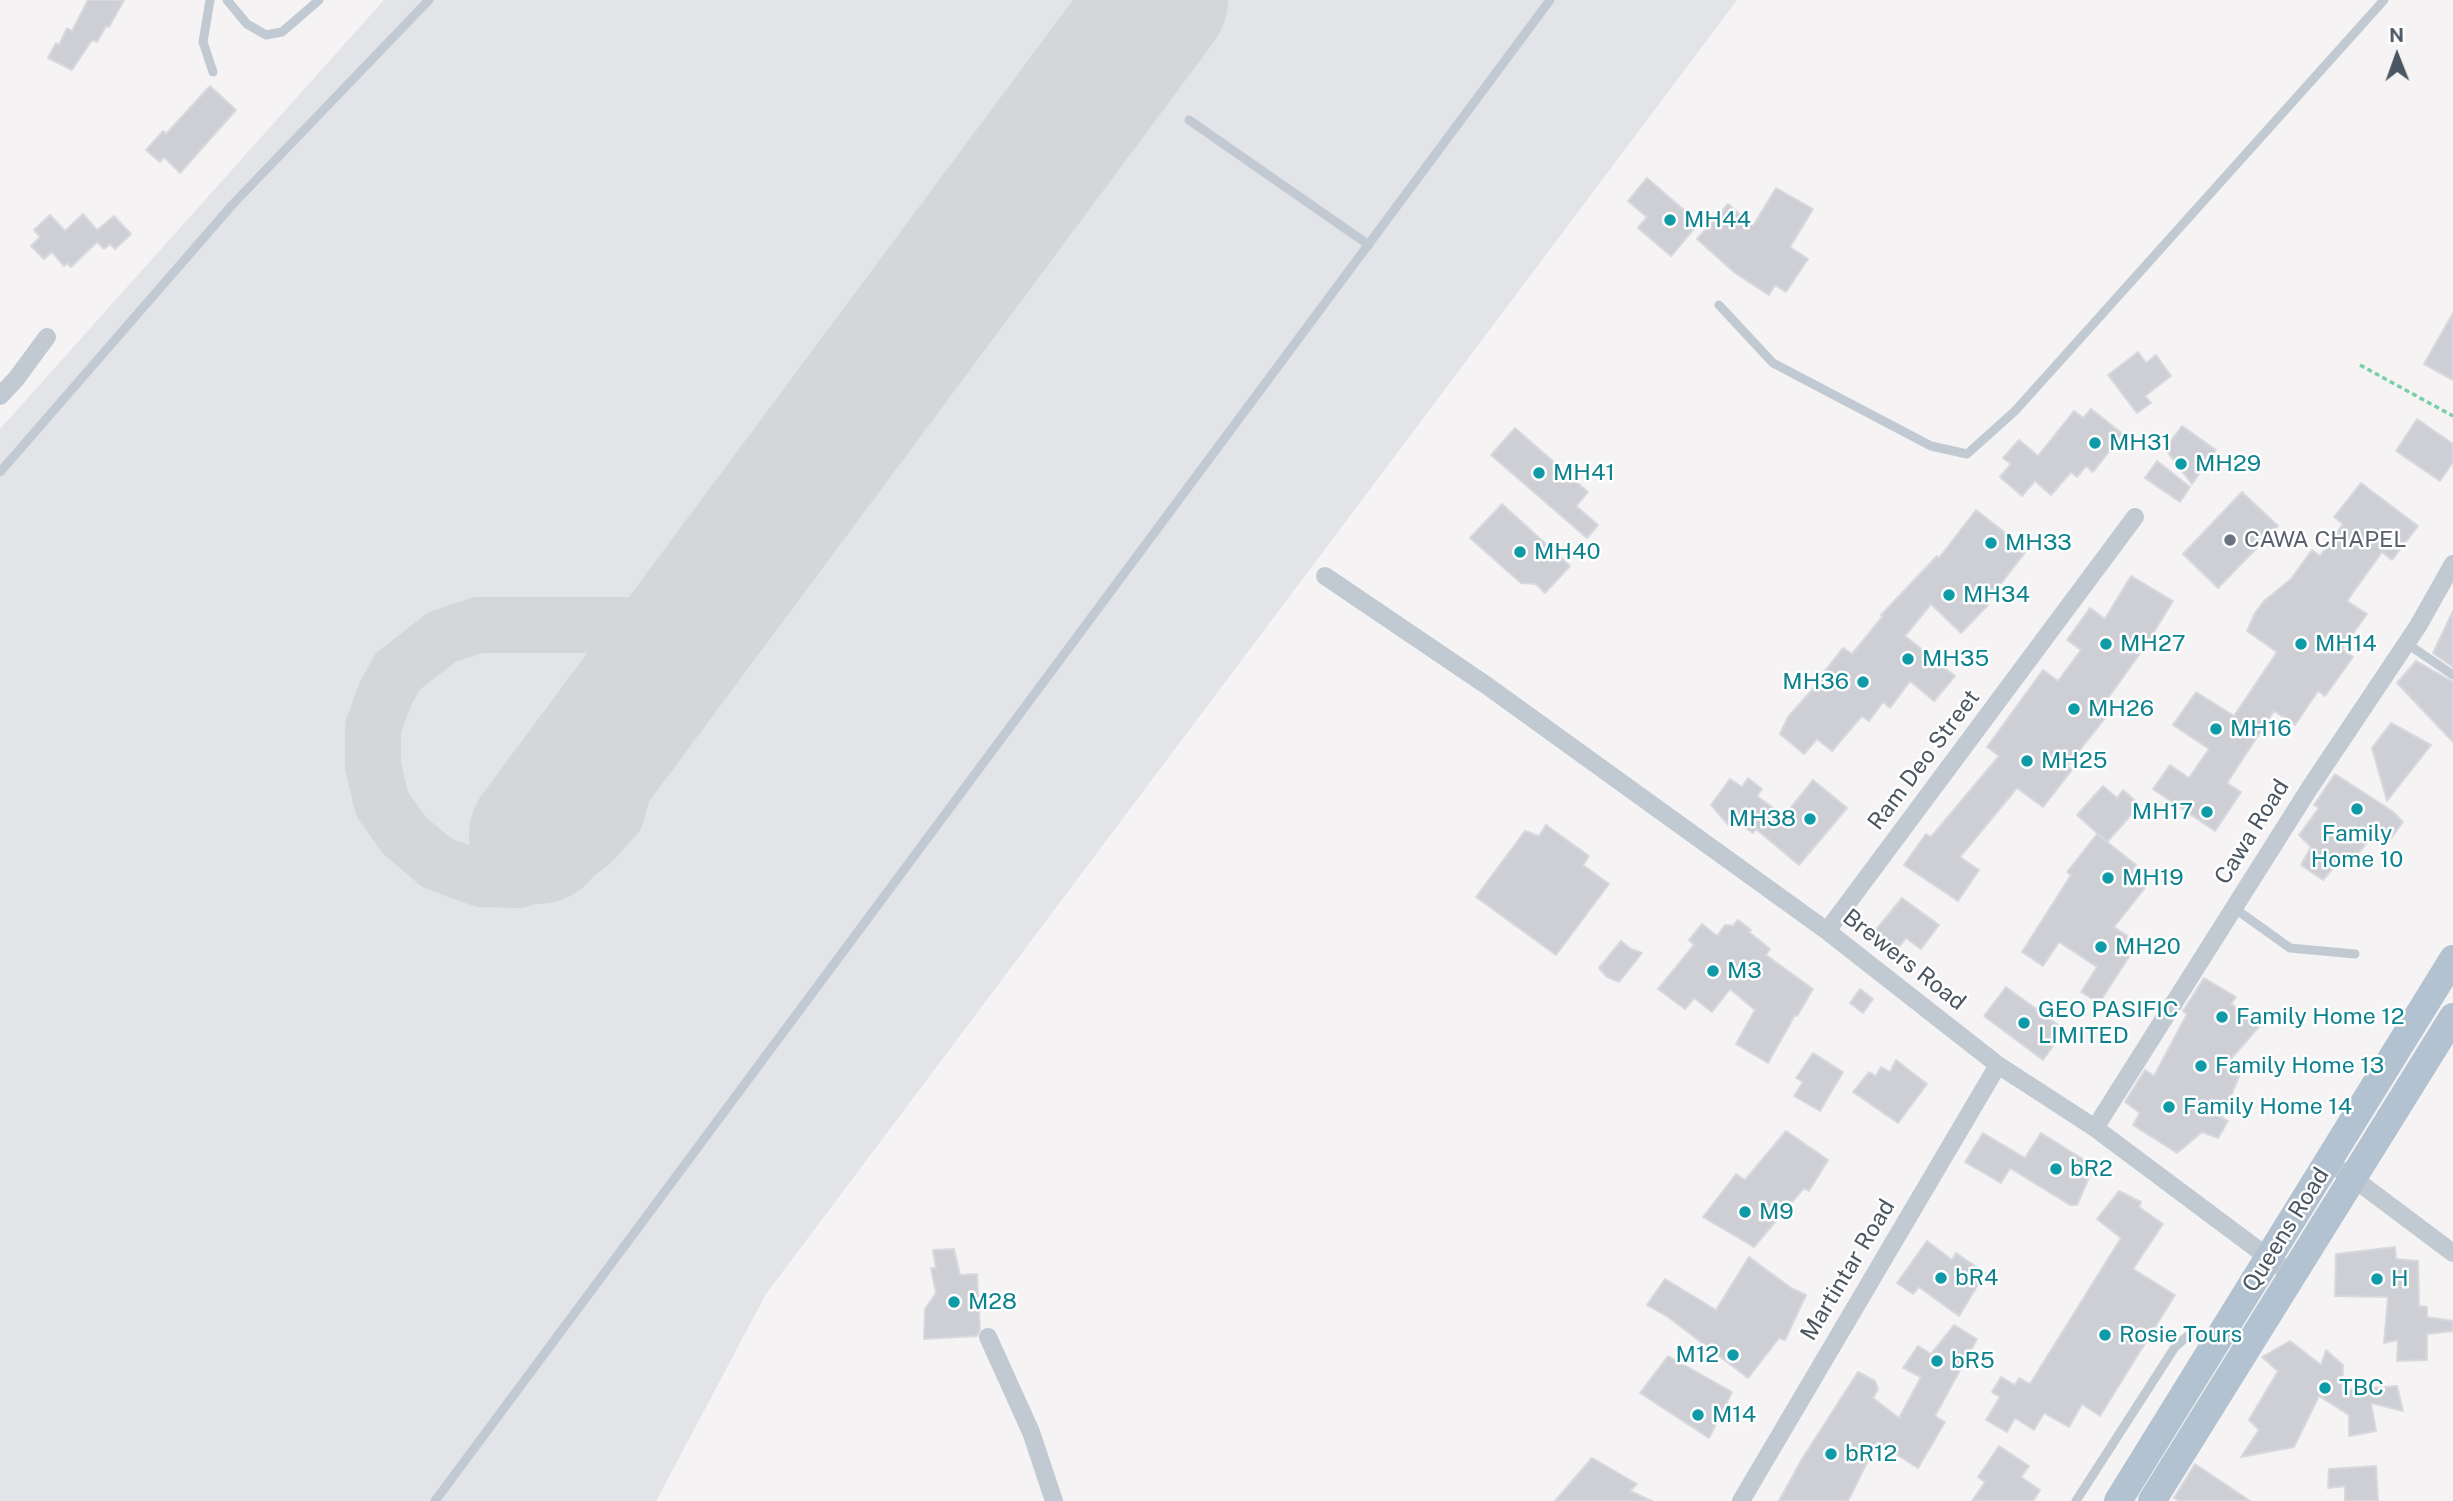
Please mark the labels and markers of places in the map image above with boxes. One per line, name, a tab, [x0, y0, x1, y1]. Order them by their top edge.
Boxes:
place label: MH44	[1684, 206, 1751, 234]
marker: MH44	[1662, 212, 1678, 228]
place label: MH31	[2109, 429, 2171, 457]
marker: MH31	[2087, 435, 2103, 451]
place label: MH29	[2195, 450, 2261, 478]
marker: MH29	[2173, 456, 2189, 472]
place label: MH41	[1553, 459, 1615, 487]
marker: MH41	[1531, 465, 1547, 481]
place label: CAWA CHAPEL	[2244, 526, 2407, 554]
place label: MH33	[2005, 529, 2072, 557]
marker: CAWA CHAPEL	[2222, 532, 2238, 548]
marker: MH33	[1983, 535, 1999, 551]
place label: MH40	[1534, 538, 1601, 566]
marker: MH40	[1512, 544, 1528, 560]
place label: MH34	[1963, 581, 2030, 609]
marker: MH34	[1941, 587, 1957, 603]
place label: MH27	[2120, 630, 2186, 658]
place label: MH14	[2315, 630, 2377, 658]
marker: MH27	[2098, 636, 2114, 652]
marker: MH14	[2293, 636, 2309, 652]
place label: MH35	[1922, 645, 1989, 673]
marker: MH35	[1900, 651, 1916, 667]
place label: MH36	[1782, 668, 1849, 696]
marker: MH36	[1855, 674, 1871, 690]
place label: MH26	[2088, 695, 2154, 723]
marker: MH26	[2066, 701, 2082, 717]
place label: MH16	[2230, 715, 2292, 743]
marker: MH16	[2208, 721, 2224, 737]
place label: MH25	[2041, 747, 2107, 775]
marker: MH25	[2019, 753, 2035, 769]
place label: MH17	[2132, 798, 2193, 826]
marker: Family Home 10	[2349, 801, 2365, 817]
marker: MH17	[2199, 804, 2215, 820]
place label: MH38	[1729, 805, 1796, 833]
marker: MH38	[1802, 811, 1818, 827]
place label: Family Home 10	[2311, 820, 2403, 874]
place label: MH19	[2122, 864, 2184, 892]
marker: MH19	[2100, 870, 2116, 886]
place label: MH20	[2115, 933, 2181, 961]
marker: MH20	[2093, 939, 2109, 955]
place label: M3	[1727, 957, 1762, 985]
marker: M3	[1705, 963, 1721, 979]
place label: GEO PASIFIC LIMITED	[2038, 996, 2179, 1050]
place label: Family Home 12	[2236, 1003, 2404, 1031]
marker: Family Home 12	[2214, 1009, 2230, 1025]
marker: GEO PASIFIC LIMITED	[2016, 1015, 2032, 1031]
place label: Family Home 13	[2215, 1052, 2384, 1080]
marker: Family Home 13	[2193, 1058, 2209, 1074]
place label: Family Home 14	[2183, 1093, 2352, 1121]
marker: Family Home 14	[2161, 1099, 2177, 1115]
place label: bR2	[2070, 1155, 2113, 1183]
marker: bR2	[2048, 1161, 2064, 1177]
place label: M9	[1759, 1198, 1794, 1226]
marker: M9	[1737, 1204, 1753, 1220]
place label: bR4	[1955, 1264, 1999, 1292]
place label: H	[2391, 1265, 2409, 1293]
marker: bR4	[1933, 1270, 1949, 1286]
marker: H	[2369, 1271, 2385, 1287]
place label: M28	[968, 1288, 1017, 1316]
marker: M28	[946, 1294, 962, 1310]
place label: Rosie Tours	[2119, 1321, 2242, 1349]
marker: Rosie Tours	[2097, 1327, 2113, 1343]
place label: M12	[1676, 1341, 1719, 1369]
marker: M12	[1725, 1347, 1741, 1363]
place label: bR5	[1951, 1347, 1995, 1375]
marker: bR5	[1929, 1353, 1945, 1369]
place label: TBC	[2339, 1374, 2384, 1402]
marker: TBC	[2317, 1380, 2333, 1396]
place label: M14	[1712, 1401, 1756, 1429]
marker: M14	[1690, 1407, 1706, 1423]
place label: bR12	[1845, 1440, 1897, 1468]
marker: bR12	[1823, 1446, 1839, 1462]

